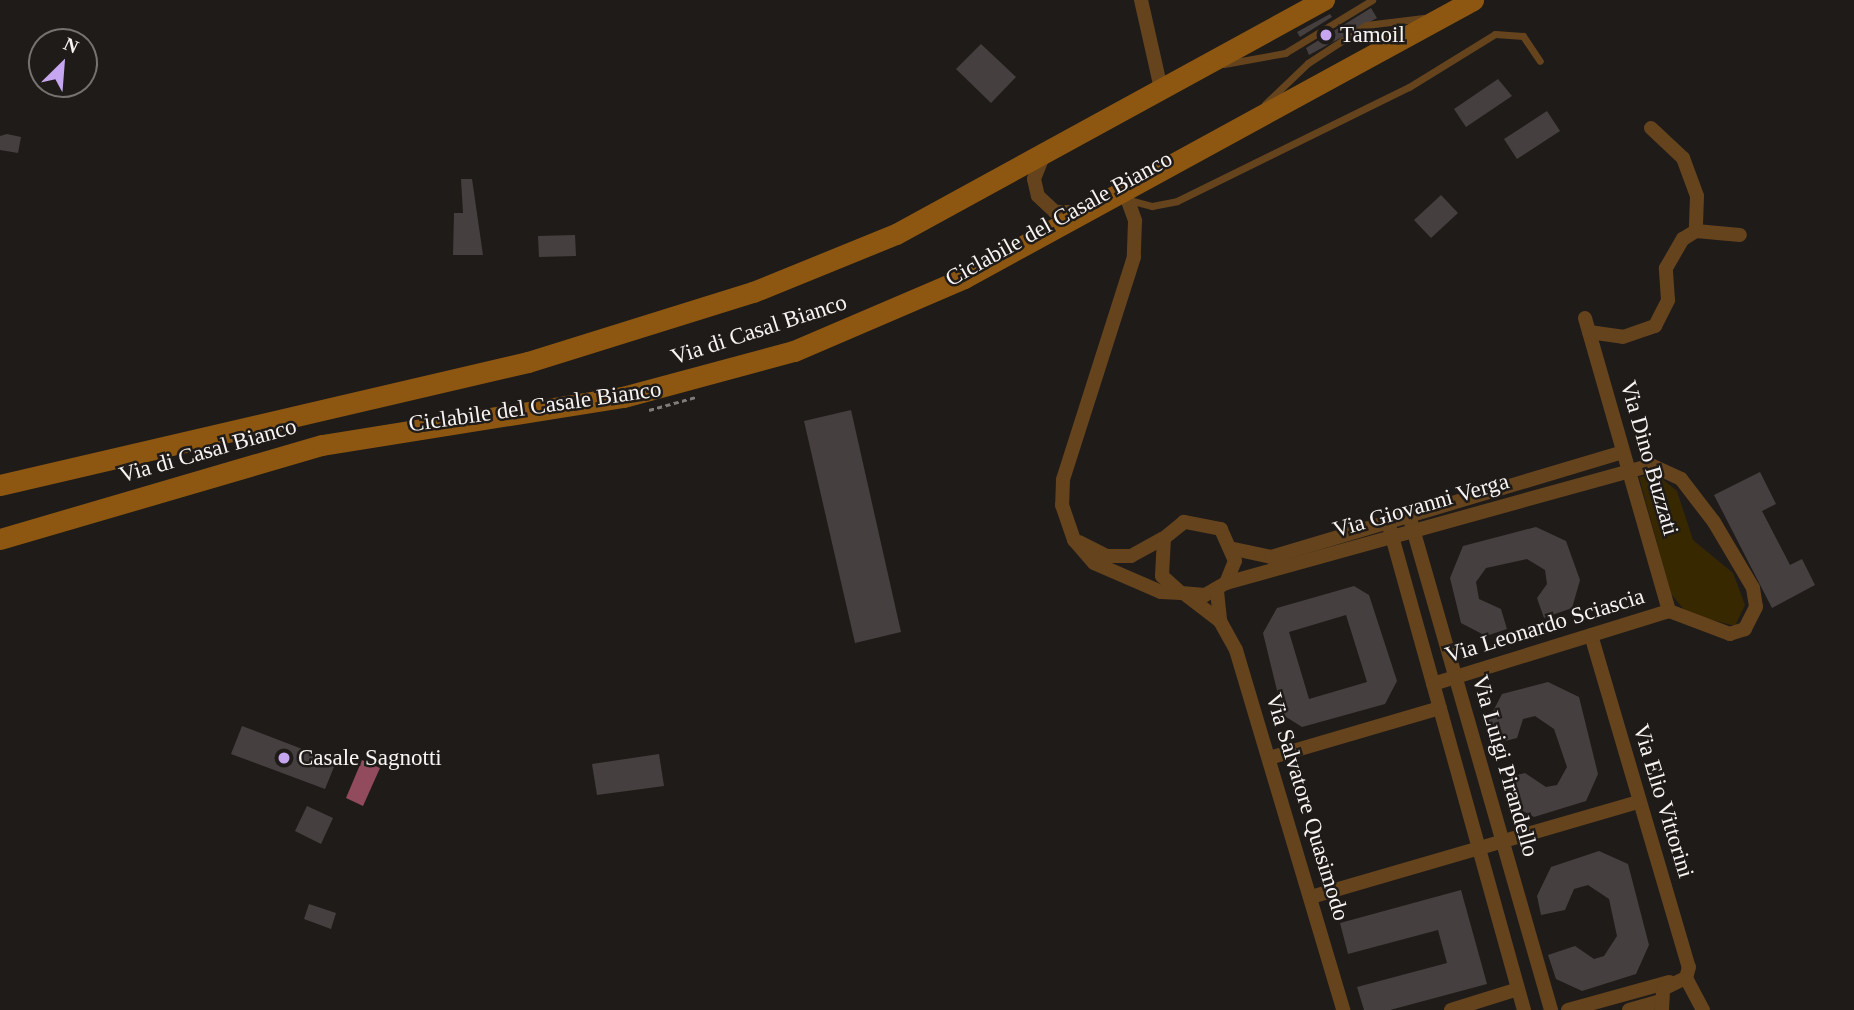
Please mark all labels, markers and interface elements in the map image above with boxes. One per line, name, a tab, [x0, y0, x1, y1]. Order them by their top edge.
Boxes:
place label: Tamoil	[1340, 21, 1405, 49]
marker: Tamoil	[1318, 27, 1334, 43]
north arrow	[28, 28, 98, 98]
text: N	[61, 33, 82, 58]
street label: Ciclabile del Casale Bianco	[941, 145, 1177, 293]
street label: Via di Casal Bianco	[668, 289, 850, 371]
street label: Ciclabile del Casale Bianco	[407, 376, 663, 438]
street label: Via Dino Buzzati	[1614, 378, 1684, 538]
street label: Via di Casal Bianco	[116, 412, 300, 490]
street label: Via Giovanni Verga	[1330, 468, 1512, 544]
street label: Via Leonardo Sciascia	[1442, 583, 1648, 669]
street label: Via Luigi Pirandello	[1466, 672, 1544, 860]
street label: Via Salvatore Quasimodo	[1259, 690, 1355, 924]
street label: Via Elio Vittorini	[1626, 721, 1700, 881]
place label: Casale Sagnotti	[298, 744, 442, 772]
marker: Casale Sagnotti	[276, 750, 292, 766]

